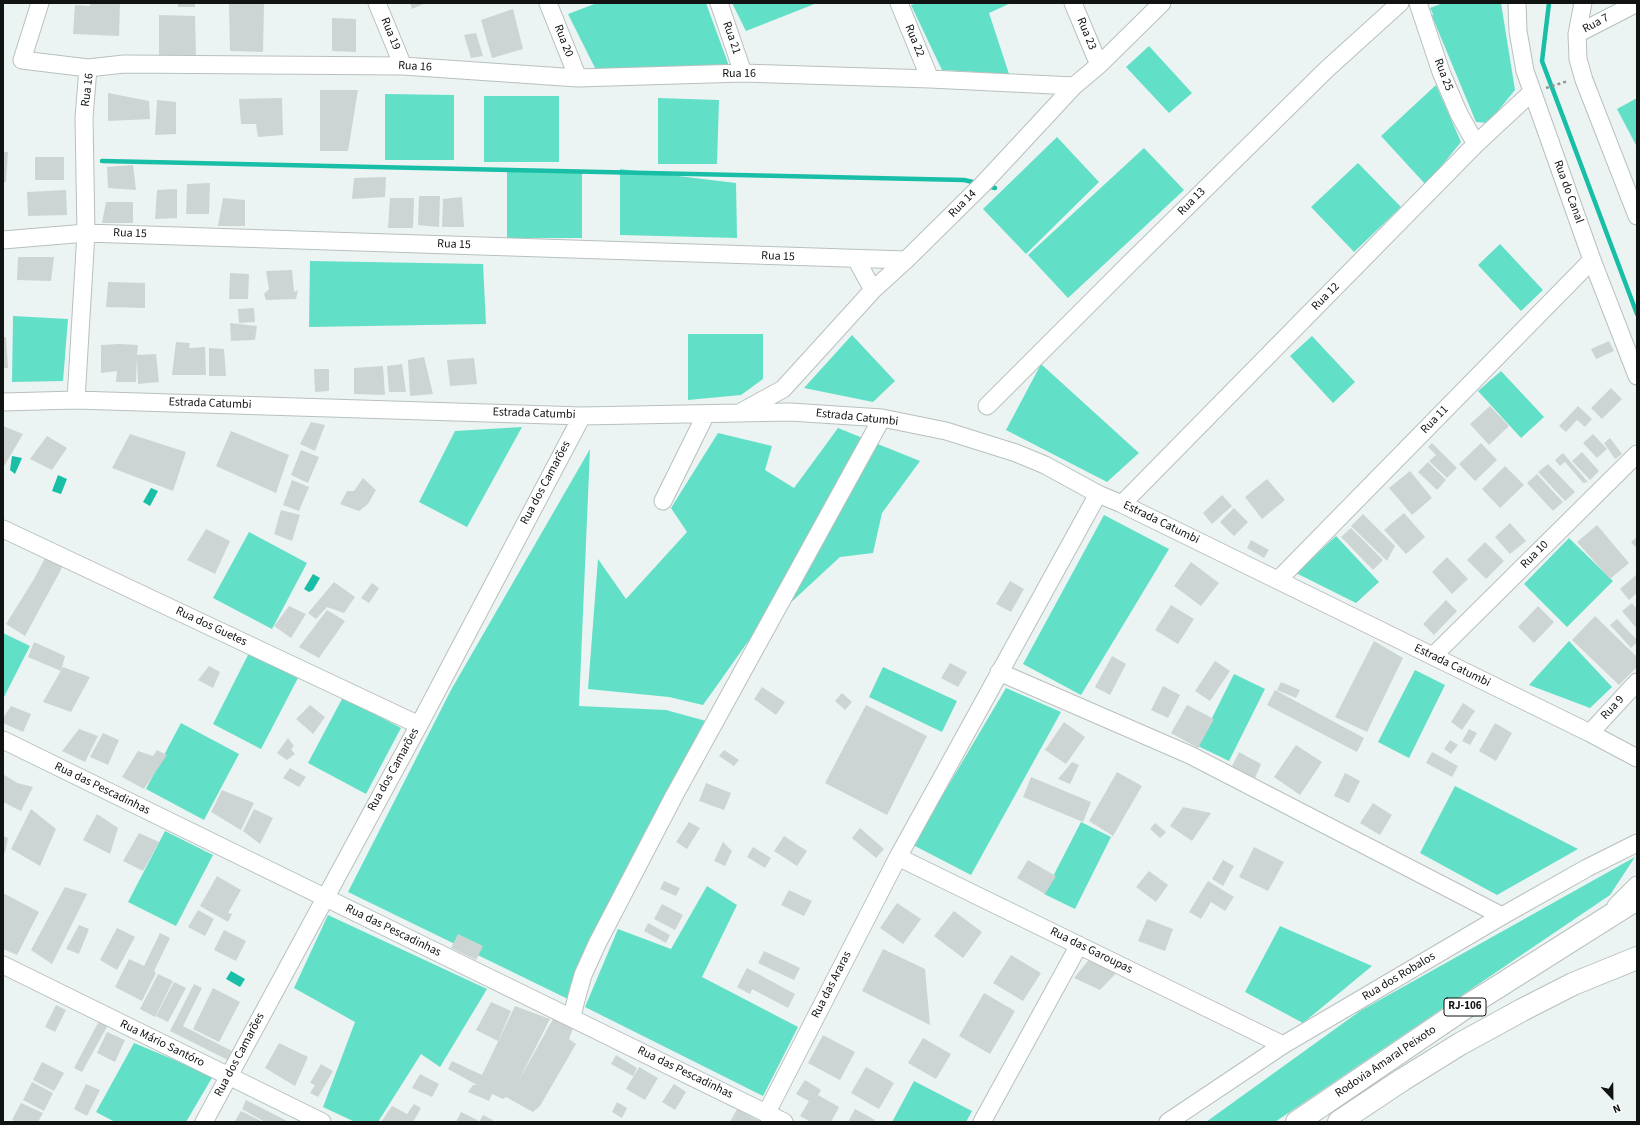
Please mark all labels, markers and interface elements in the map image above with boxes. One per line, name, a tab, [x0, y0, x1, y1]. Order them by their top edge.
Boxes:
street label: Rua 7	[1580, 11, 1612, 37]
street label: Rua 19	[377, 16, 403, 52]
street label: Rua 23	[1073, 16, 1099, 52]
street label: Rua 21	[719, 20, 743, 56]
street label: Rua 20	[550, 23, 576, 59]
street label: Rua 22	[901, 23, 927, 59]
street label: Rua 25	[1430, 57, 1456, 93]
street label: Rua 16	[398, 59, 432, 75]
street label: Rua 16	[722, 67, 756, 81]
street label: Rua 16	[79, 72, 97, 108]
street label: Rua do Canal	[1550, 159, 1586, 225]
street label: Rua 13	[1175, 185, 1209, 219]
street label: Rua 14	[946, 187, 980, 221]
street label: Rua 15	[113, 226, 147, 242]
street label: Rua 15	[437, 237, 471, 253]
street label: Rua 15	[761, 249, 795, 265]
street label: Rua 12	[1309, 280, 1343, 314]
street label: Estrada Catumbi	[168, 395, 252, 413]
street label: Rua 11	[1418, 403, 1452, 437]
street label: Estrada Catumbi	[492, 405, 576, 423]
street label: Estrada Catumbi	[815, 406, 899, 430]
street label: Rua dos Camarões	[518, 439, 574, 527]
street label: Estrada Catumbi	[1121, 498, 1201, 548]
street label: Rua 10	[1518, 538, 1552, 572]
street label: Rua dos Guetes	[173, 604, 249, 650]
street label: Estrada Catumbi	[1412, 641, 1492, 691]
street label: Rua 9	[1598, 693, 1628, 723]
street label: Rua dos Camarões	[365, 726, 423, 814]
street label: Rua das Pescadinhas	[52, 760, 152, 818]
street label: Rua das Pescadinhas	[343, 902, 443, 960]
street label: Rua das Garoupas	[1047, 925, 1135, 977]
street label: Rua das Araras	[809, 949, 855, 1021]
street label: Rua dos Robalos	[1360, 950, 1438, 1004]
road number: RJ-106	[1444, 998, 1486, 1016]
street label: Rua dos Camarões	[212, 1011, 268, 1099]
street label: Rua Mário Santóro	[117, 1017, 207, 1071]
street label: Rodovia Amaral Peixoto	[1333, 1023, 1439, 1101]
street label: Rua das Pescadinhas	[635, 1044, 735, 1102]
north arrow	[1592, 1077, 1632, 1117]
text: N	[1610, 1100, 1623, 1117]

